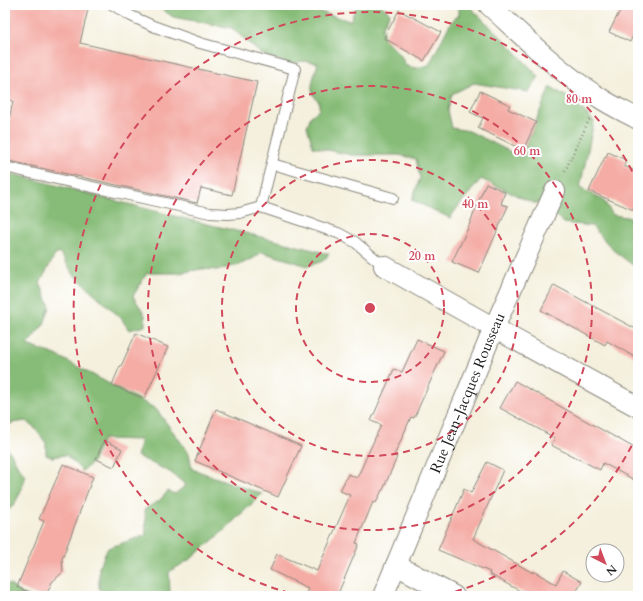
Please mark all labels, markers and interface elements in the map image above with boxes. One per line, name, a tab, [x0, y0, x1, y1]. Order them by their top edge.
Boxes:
text: 80 m	[566, 91, 593, 107]
text: 60 m	[514, 143, 541, 159]
text: 40 m	[462, 196, 489, 212]
text: 20 m	[409, 248, 436, 264]
centre of rings	[363, 301, 377, 315]
street label: Rue Jean-Jacques Rousseau	[425, 309, 510, 476]
north arrow	[585, 543, 625, 583]
text: N	[602, 561, 620, 579]

